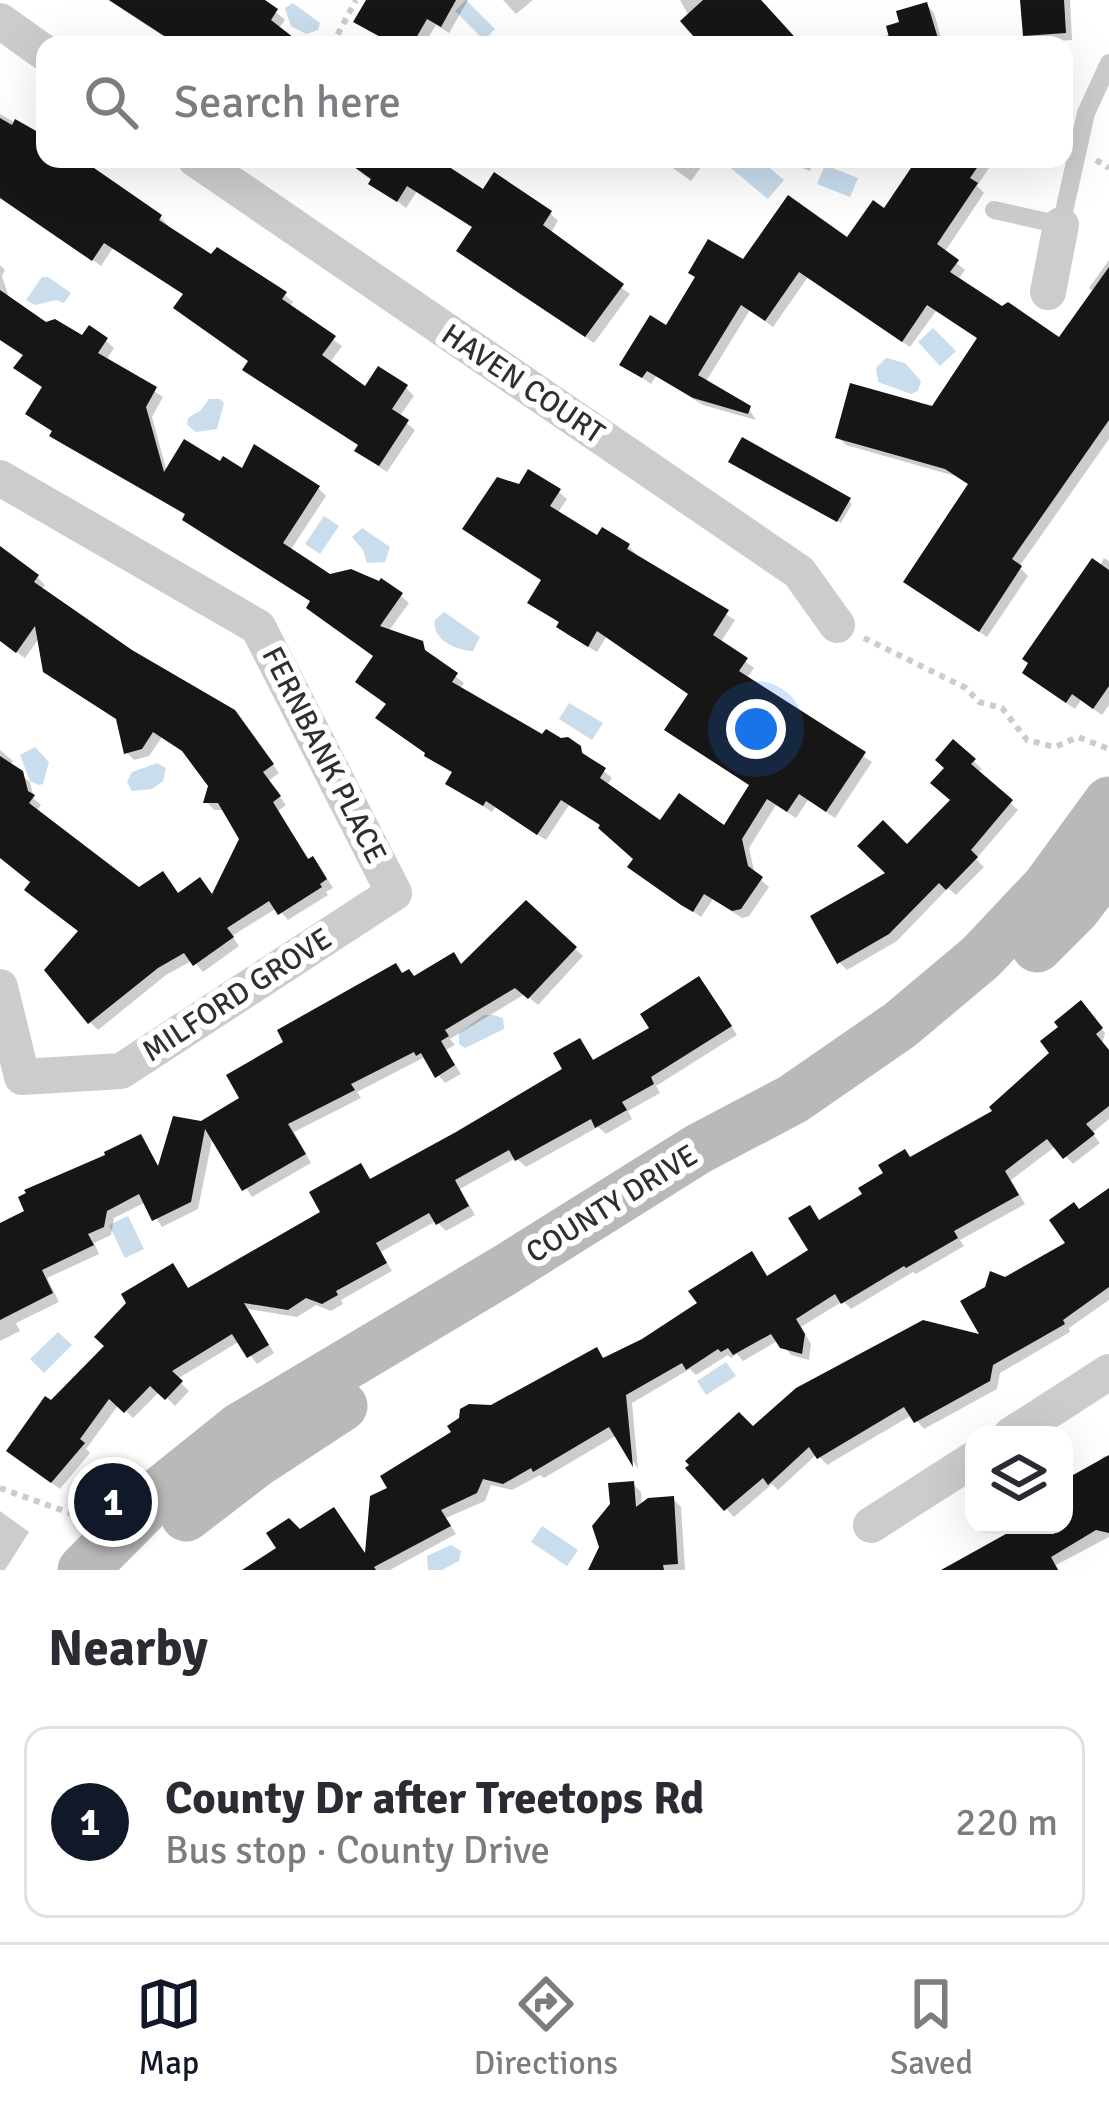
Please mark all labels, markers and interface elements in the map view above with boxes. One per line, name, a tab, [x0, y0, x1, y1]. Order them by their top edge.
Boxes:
search box	[36, 36, 1073, 168]
icon: search	[78, 69, 144, 135]
text: Search here	[174, 75, 401, 130]
street label: HAVEN COURT	[435, 316, 612, 452]
street label: FERNBANK PLACE	[254, 641, 394, 869]
your location	[726, 699, 786, 759]
street label: MILFORD GROVE	[135, 920, 339, 1070]
street label: COUNTY DRIVE	[520, 1137, 704, 1271]
map controls	[965, 1426, 1073, 1534]
button: layers	[965, 1426, 1073, 1534]
pin: 1	[74, 1457, 152, 1547]
text: Nearby	[48, 1617, 208, 1680]
text: County Dr after Treetops Rd	[165, 1771, 704, 1826]
text: 1	[79, 1798, 101, 1846]
text: 220 m	[955, 1798, 1058, 1846]
text: Bus stop · County Drive	[165, 1826, 550, 1874]
tab: Map	[136, 1971, 202, 2084]
tab: Directions	[474, 1971, 618, 2084]
tab: Saved	[890, 1971, 973, 2084]

